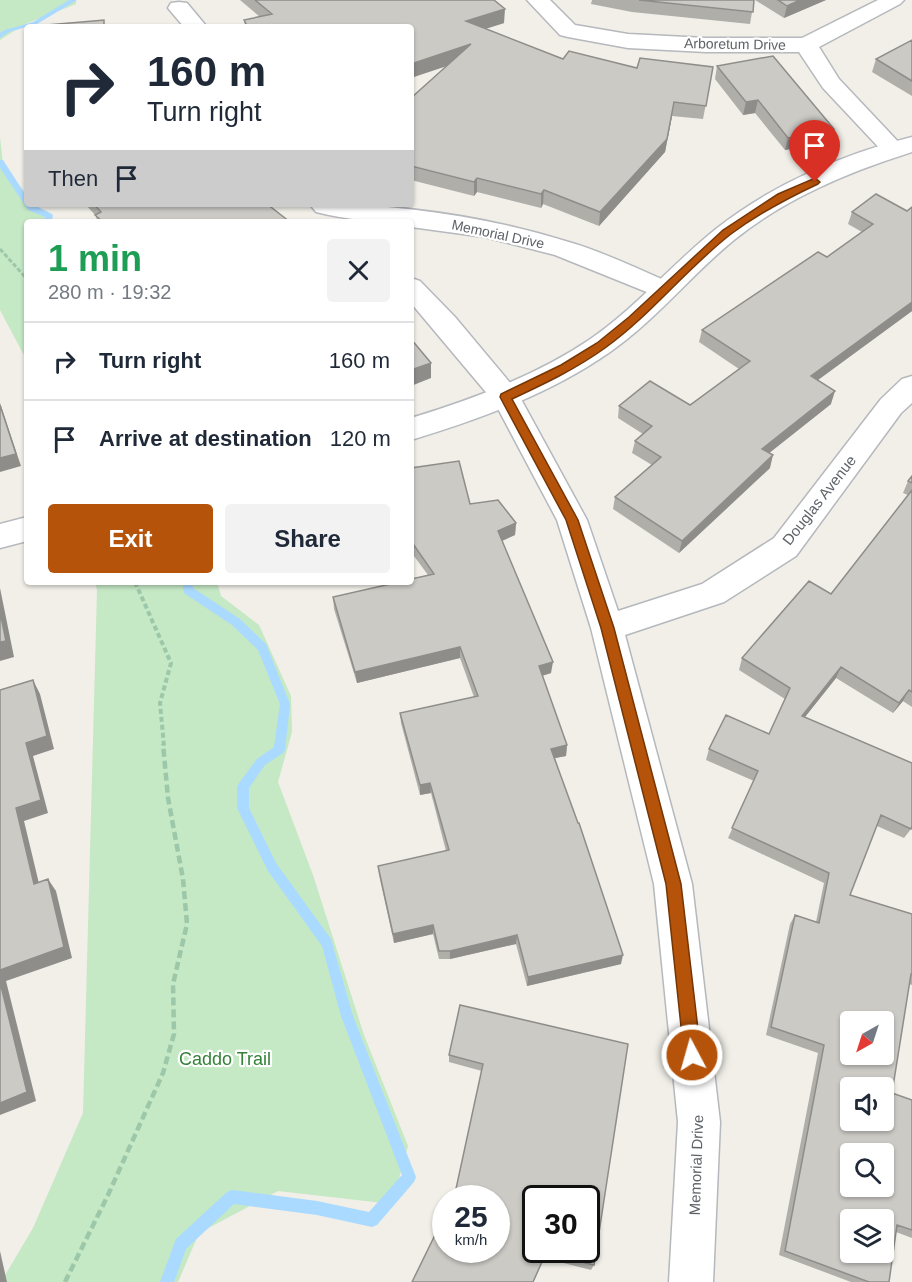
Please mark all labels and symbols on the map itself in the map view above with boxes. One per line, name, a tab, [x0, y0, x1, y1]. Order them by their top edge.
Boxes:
street label: Arboretum Drive	[684, 35, 786, 53]
pin	[789, 120, 840, 182]
street label: Memorial Drive	[450, 216, 546, 252]
street label: Douglas Avenue	[779, 452, 859, 548]
north arrow	[840, 1011, 894, 1065]
position arrow	[660, 1023, 724, 1087]
park label: Caddo Trail	[179, 1049, 271, 1069]
street label: Memorial Drive	[686, 1114, 706, 1216]
speed limit sign: 30	[522, 1185, 600, 1263]

